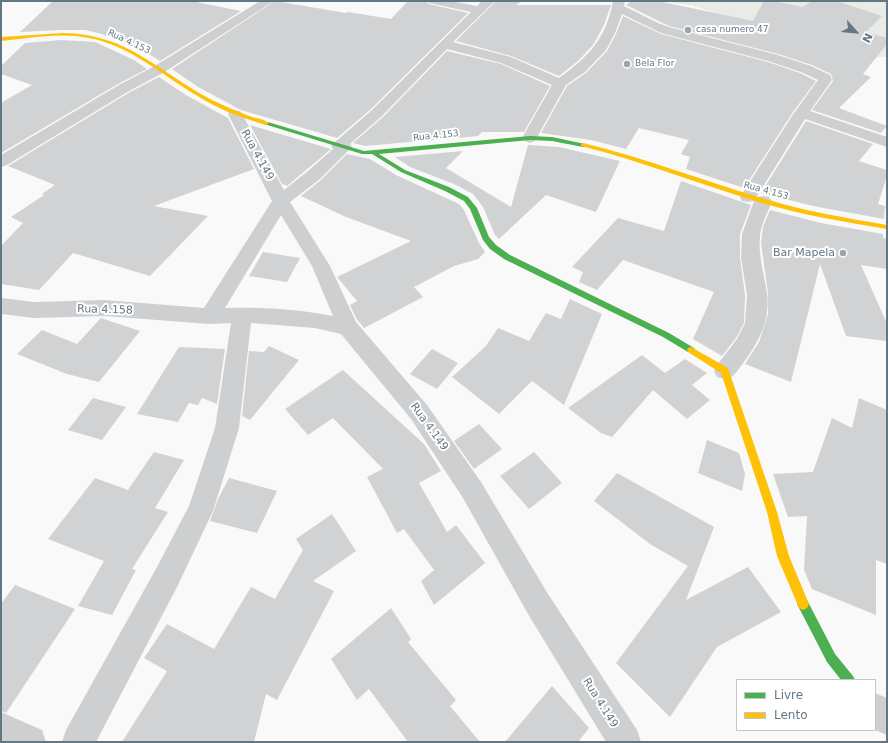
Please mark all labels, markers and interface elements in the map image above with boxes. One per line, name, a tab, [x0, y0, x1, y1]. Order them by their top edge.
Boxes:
north arrow	[836, 12, 876, 52]
marker: casa numero 47	[683, 25, 693, 35]
place label: casa numero 47	[696, 25, 769, 35]
street label: Rua 4.153	[106, 27, 152, 57]
text: N	[859, 31, 875, 45]
marker: Bela Flor	[622, 59, 632, 69]
place label: Bela Flor	[635, 59, 674, 69]
street label: Rua 4.149	[238, 127, 276, 183]
street label: Rua 4.153	[413, 128, 459, 144]
street label: Rua 4.153	[743, 180, 789, 202]
place label: Bar Mapela	[773, 246, 835, 260]
marker: Bar Mapela	[838, 248, 848, 258]
street label: Rua 4.158	[77, 302, 133, 318]
street label: Rua 4.149	[407, 401, 451, 453]
street label: Rua 4.149	[580, 676, 620, 730]
legend	[736, 679, 876, 731]
text: Livre	[774, 688, 803, 702]
text: Lento	[774, 708, 808, 722]

